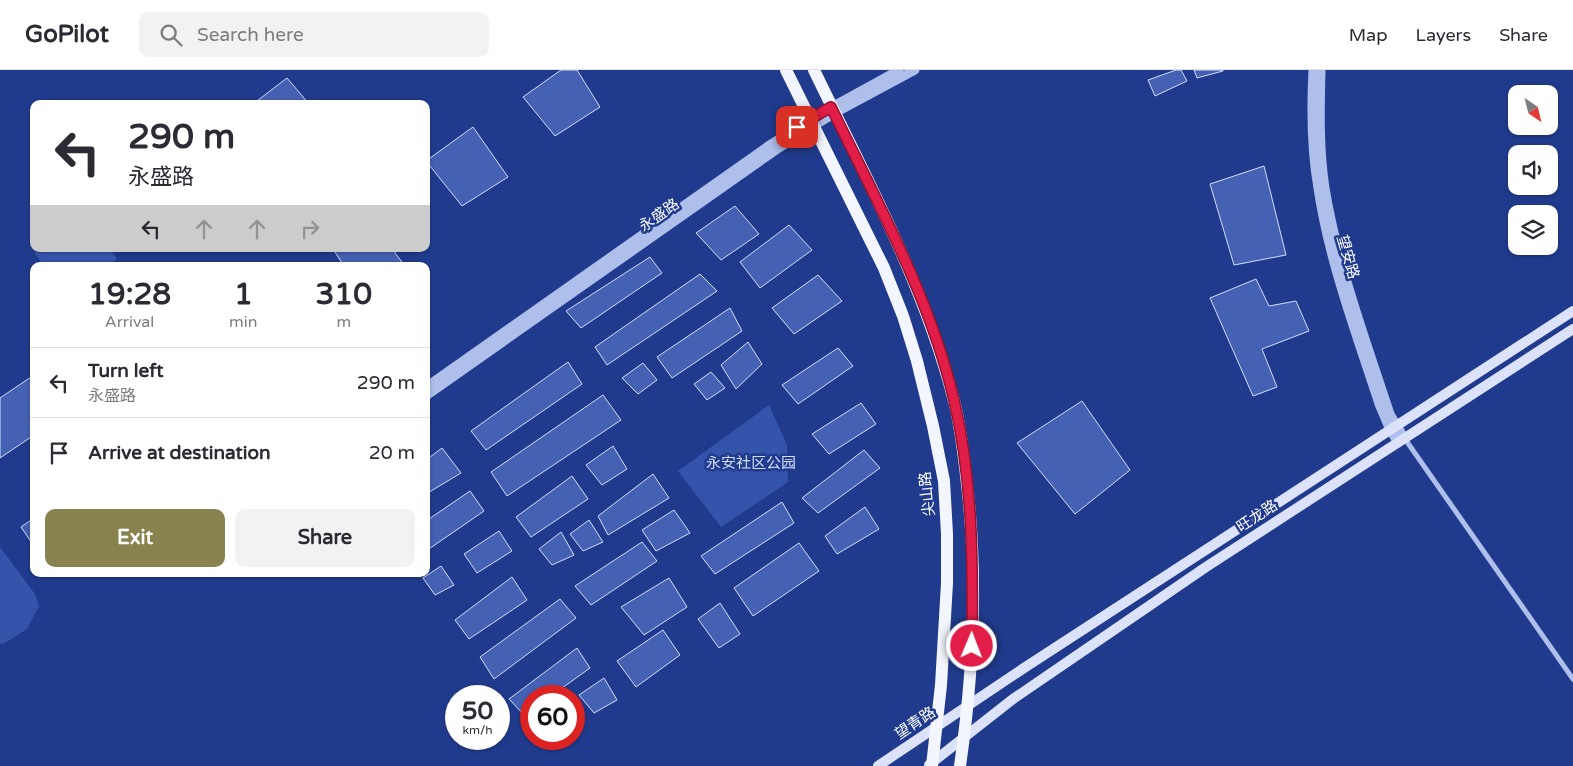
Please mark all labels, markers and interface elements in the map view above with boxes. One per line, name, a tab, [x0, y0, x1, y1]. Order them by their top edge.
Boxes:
search box	[139, 12, 489, 57]
text: GoPilot	[25, 20, 109, 49]
icon: search	[157, 21, 185, 49]
text: Search here	[197, 24, 304, 46]
text: Map	[1349, 24, 1388, 46]
text: Layers	[1416, 24, 1471, 46]
text: Share	[1499, 24, 1548, 46]
north arrow	[1508, 85, 1558, 135]
map controls	[1508, 85, 1558, 255]
pin	[776, 106, 818, 148]
icon: arrive	[783, 113, 811, 141]
text: 290 m	[128, 116, 235, 158]
icon: left	[45, 120, 110, 185]
button: sound	[1508, 145, 1558, 195]
text: 永盛路	[128, 164, 194, 190]
street label: 永盛路	[635, 195, 683, 235]
button: layers	[1508, 205, 1558, 255]
icon: left	[137, 215, 165, 243]
icon: ahead	[190, 215, 218, 243]
icon: ahead	[243, 215, 271, 243]
icon: right	[296, 215, 324, 243]
street label: 望安路	[1333, 233, 1363, 281]
text: 19:28	[88, 276, 171, 313]
text: 1	[234, 276, 253, 313]
text: 310	[316, 276, 372, 313]
text: Arrival	[105, 312, 154, 332]
text: min	[229, 312, 258, 332]
text: m	[336, 312, 351, 332]
text: Turn left	[88, 360, 164, 382]
icon: left	[45, 369, 73, 397]
text: 290 m	[357, 372, 415, 394]
text: 永盛路	[88, 386, 136, 406]
icon: arrive	[45, 439, 73, 467]
text: Arrive at destination	[88, 442, 271, 464]
text: 20 m	[369, 442, 415, 464]
park label: 永安社区公园	[706, 454, 796, 472]
street label: 尖山路	[916, 471, 938, 517]
street label: 旺龙路	[1233, 496, 1281, 536]
button: Exit	[45, 509, 225, 567]
button: Share	[235, 509, 415, 567]
position arrow	[945, 619, 997, 671]
speed limit sign: 60	[520, 685, 585, 750]
text: 50	[462, 696, 493, 726]
street label: 望青路	[891, 703, 939, 743]
text: km/h	[462, 723, 493, 737]

